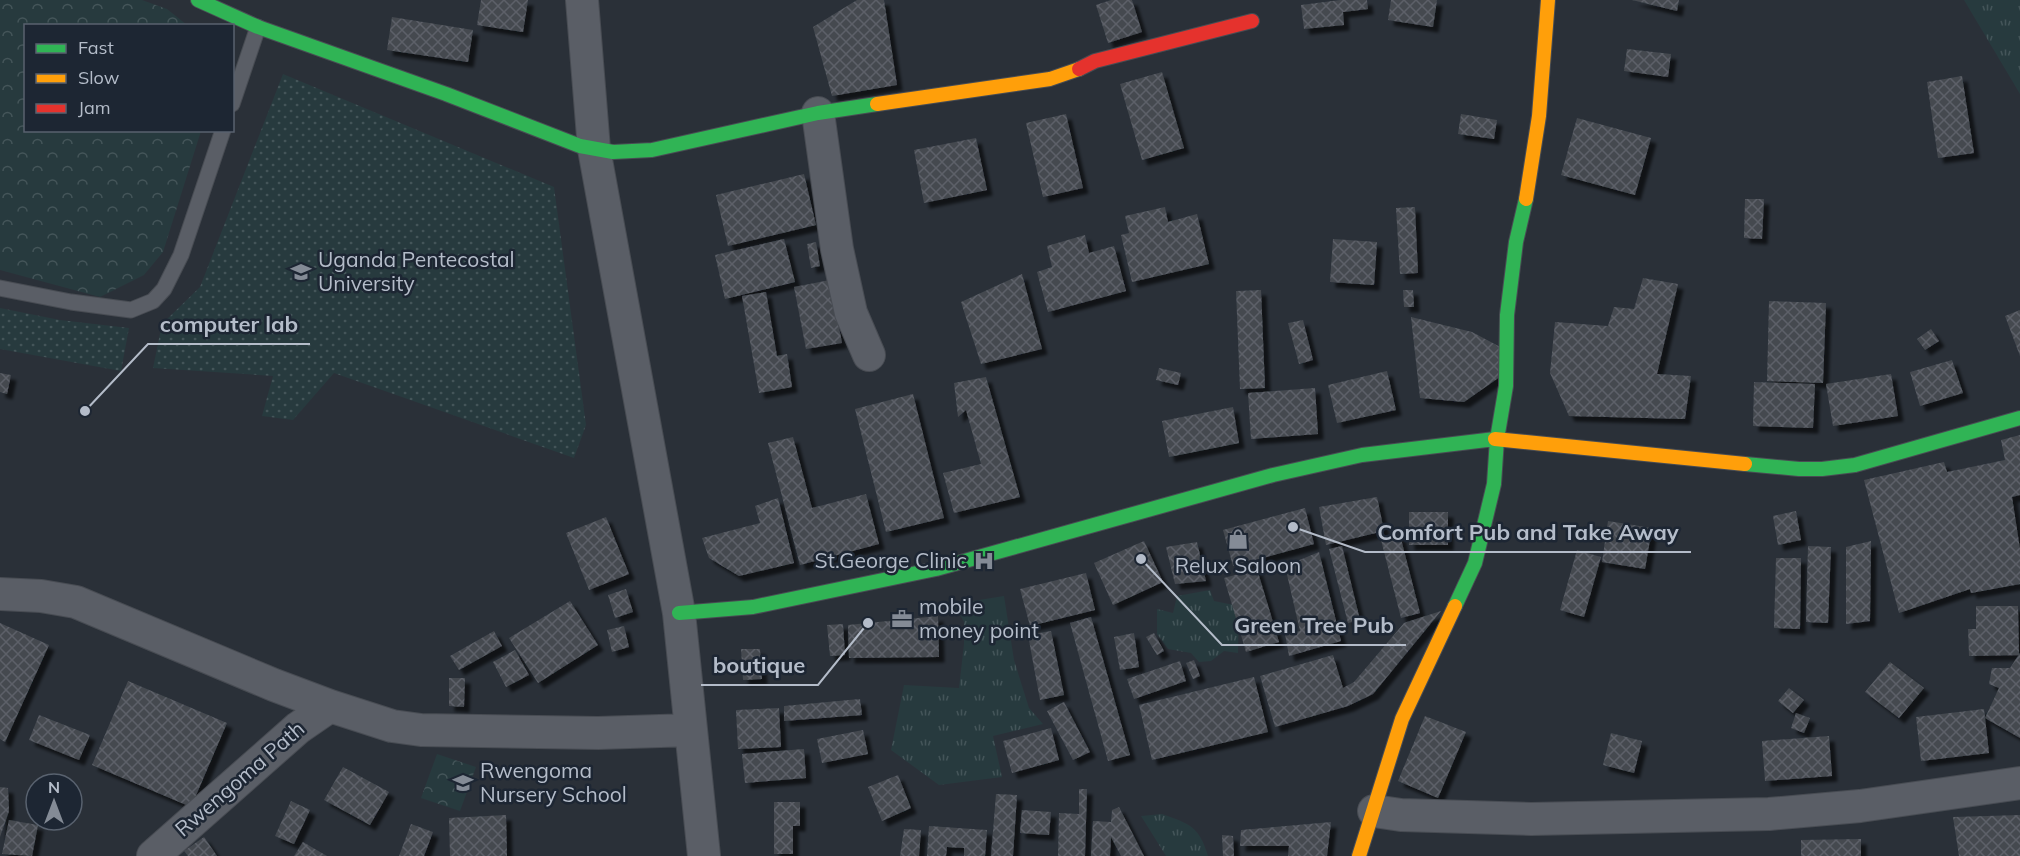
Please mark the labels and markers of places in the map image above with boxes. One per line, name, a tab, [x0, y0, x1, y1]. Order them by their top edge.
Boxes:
place label: Uganda Pentecostal University	[318, 246, 515, 296]
school or university icon: Uganda Pentecostal University	[289, 260, 313, 284]
callout: computer lab	[148, 304, 310, 344]
callout: Comfort Pub and Take Away	[1365, 512, 1691, 552]
shop icon: Relux Saloon	[1226, 527, 1250, 551]
place label: St.George Clinic	[814, 547, 967, 573]
hospital icon: St.George Clinic	[972, 549, 996, 573]
place label: Relux Saloon	[1175, 552, 1301, 578]
place label: mobile money point	[919, 593, 1039, 643]
callout: Green Tree Pub	[1222, 605, 1406, 645]
office icon: mobile money point	[890, 607, 914, 631]
callout: boutique	[701, 645, 818, 685]
place label: Rwengoma Nursery School	[480, 757, 627, 807]
school or university icon: Rwengoma Nursery School	[451, 771, 475, 795]

